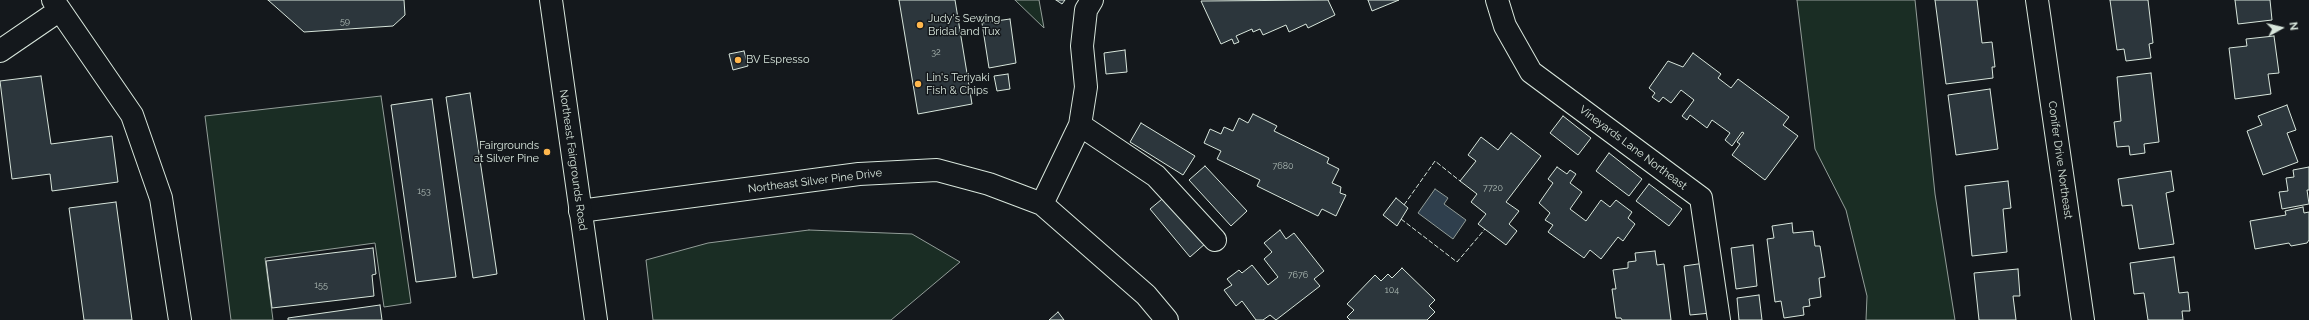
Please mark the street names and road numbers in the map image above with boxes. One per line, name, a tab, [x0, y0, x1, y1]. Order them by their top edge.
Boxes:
street label: Northeast Fairgrounds Road	[557, 89, 589, 231]
street label: Conifer Drive Northeast	[2045, 100, 2075, 220]
street label: Vineyards Lane Northeast	[1577, 103, 1689, 193]
street label: Northeast Silver Pine Drive	[747, 166, 883, 196]

